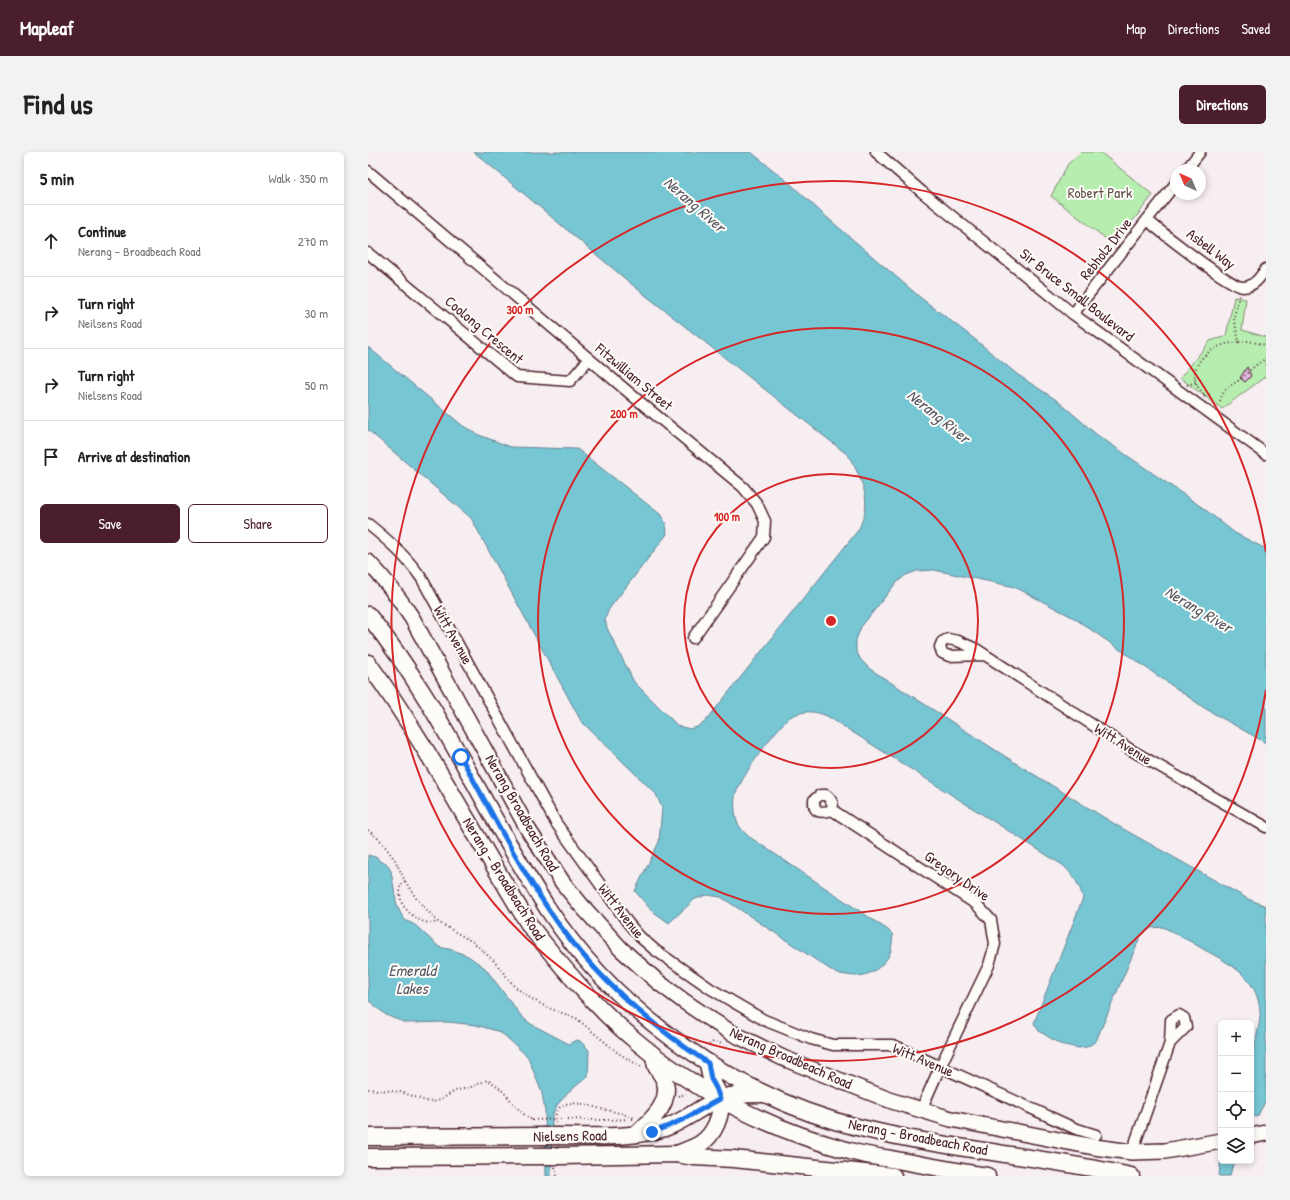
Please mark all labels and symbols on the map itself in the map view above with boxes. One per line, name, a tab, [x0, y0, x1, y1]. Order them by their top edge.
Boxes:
north arrow	[1170, 164, 1206, 200]
water label: Nerang River	[659, 171, 732, 238]
park label: Robert Park	[1068, 182, 1132, 203]
street label: Rebholz Drive	[1075, 213, 1136, 284]
street label: Asbell Way	[1182, 223, 1240, 274]
street label: Sir Bruce Small Boulevard	[1016, 243, 1139, 346]
street label: Coolong Crescent	[441, 290, 529, 369]
text: 300 m	[506, 301, 534, 318]
street label: Fitzwilliam Street	[590, 337, 678, 416]
water label: Nerang River	[903, 384, 977, 449]
text: 200 m	[610, 405, 638, 422]
text: 100 m	[714, 508, 740, 525]
water label: Nerang River	[1161, 580, 1238, 639]
street label: Witt Avenue	[429, 601, 478, 668]
centre of rings	[824, 614, 838, 628]
street label: Witt Avenue	[1090, 718, 1156, 770]
route start	[452, 748, 470, 766]
street label: Nerang Broadbeach Road	[480, 750, 565, 875]
street label: Nerang - Broadbeach Road	[458, 813, 551, 944]
street label: Gregory Drive	[920, 845, 994, 906]
street label: Witt Avenue	[593, 879, 650, 943]
water label: Emerald Lakes	[388, 959, 438, 999]
street label: Nerang Broadbeach Road	[727, 1021, 856, 1094]
street label: Witt Avenue	[889, 1037, 957, 1082]
street label: Nerang - Broadbeach Road	[847, 1113, 990, 1160]
route end	[643, 1123, 661, 1141]
street label: Nielsens Road	[533, 1124, 607, 1147]

